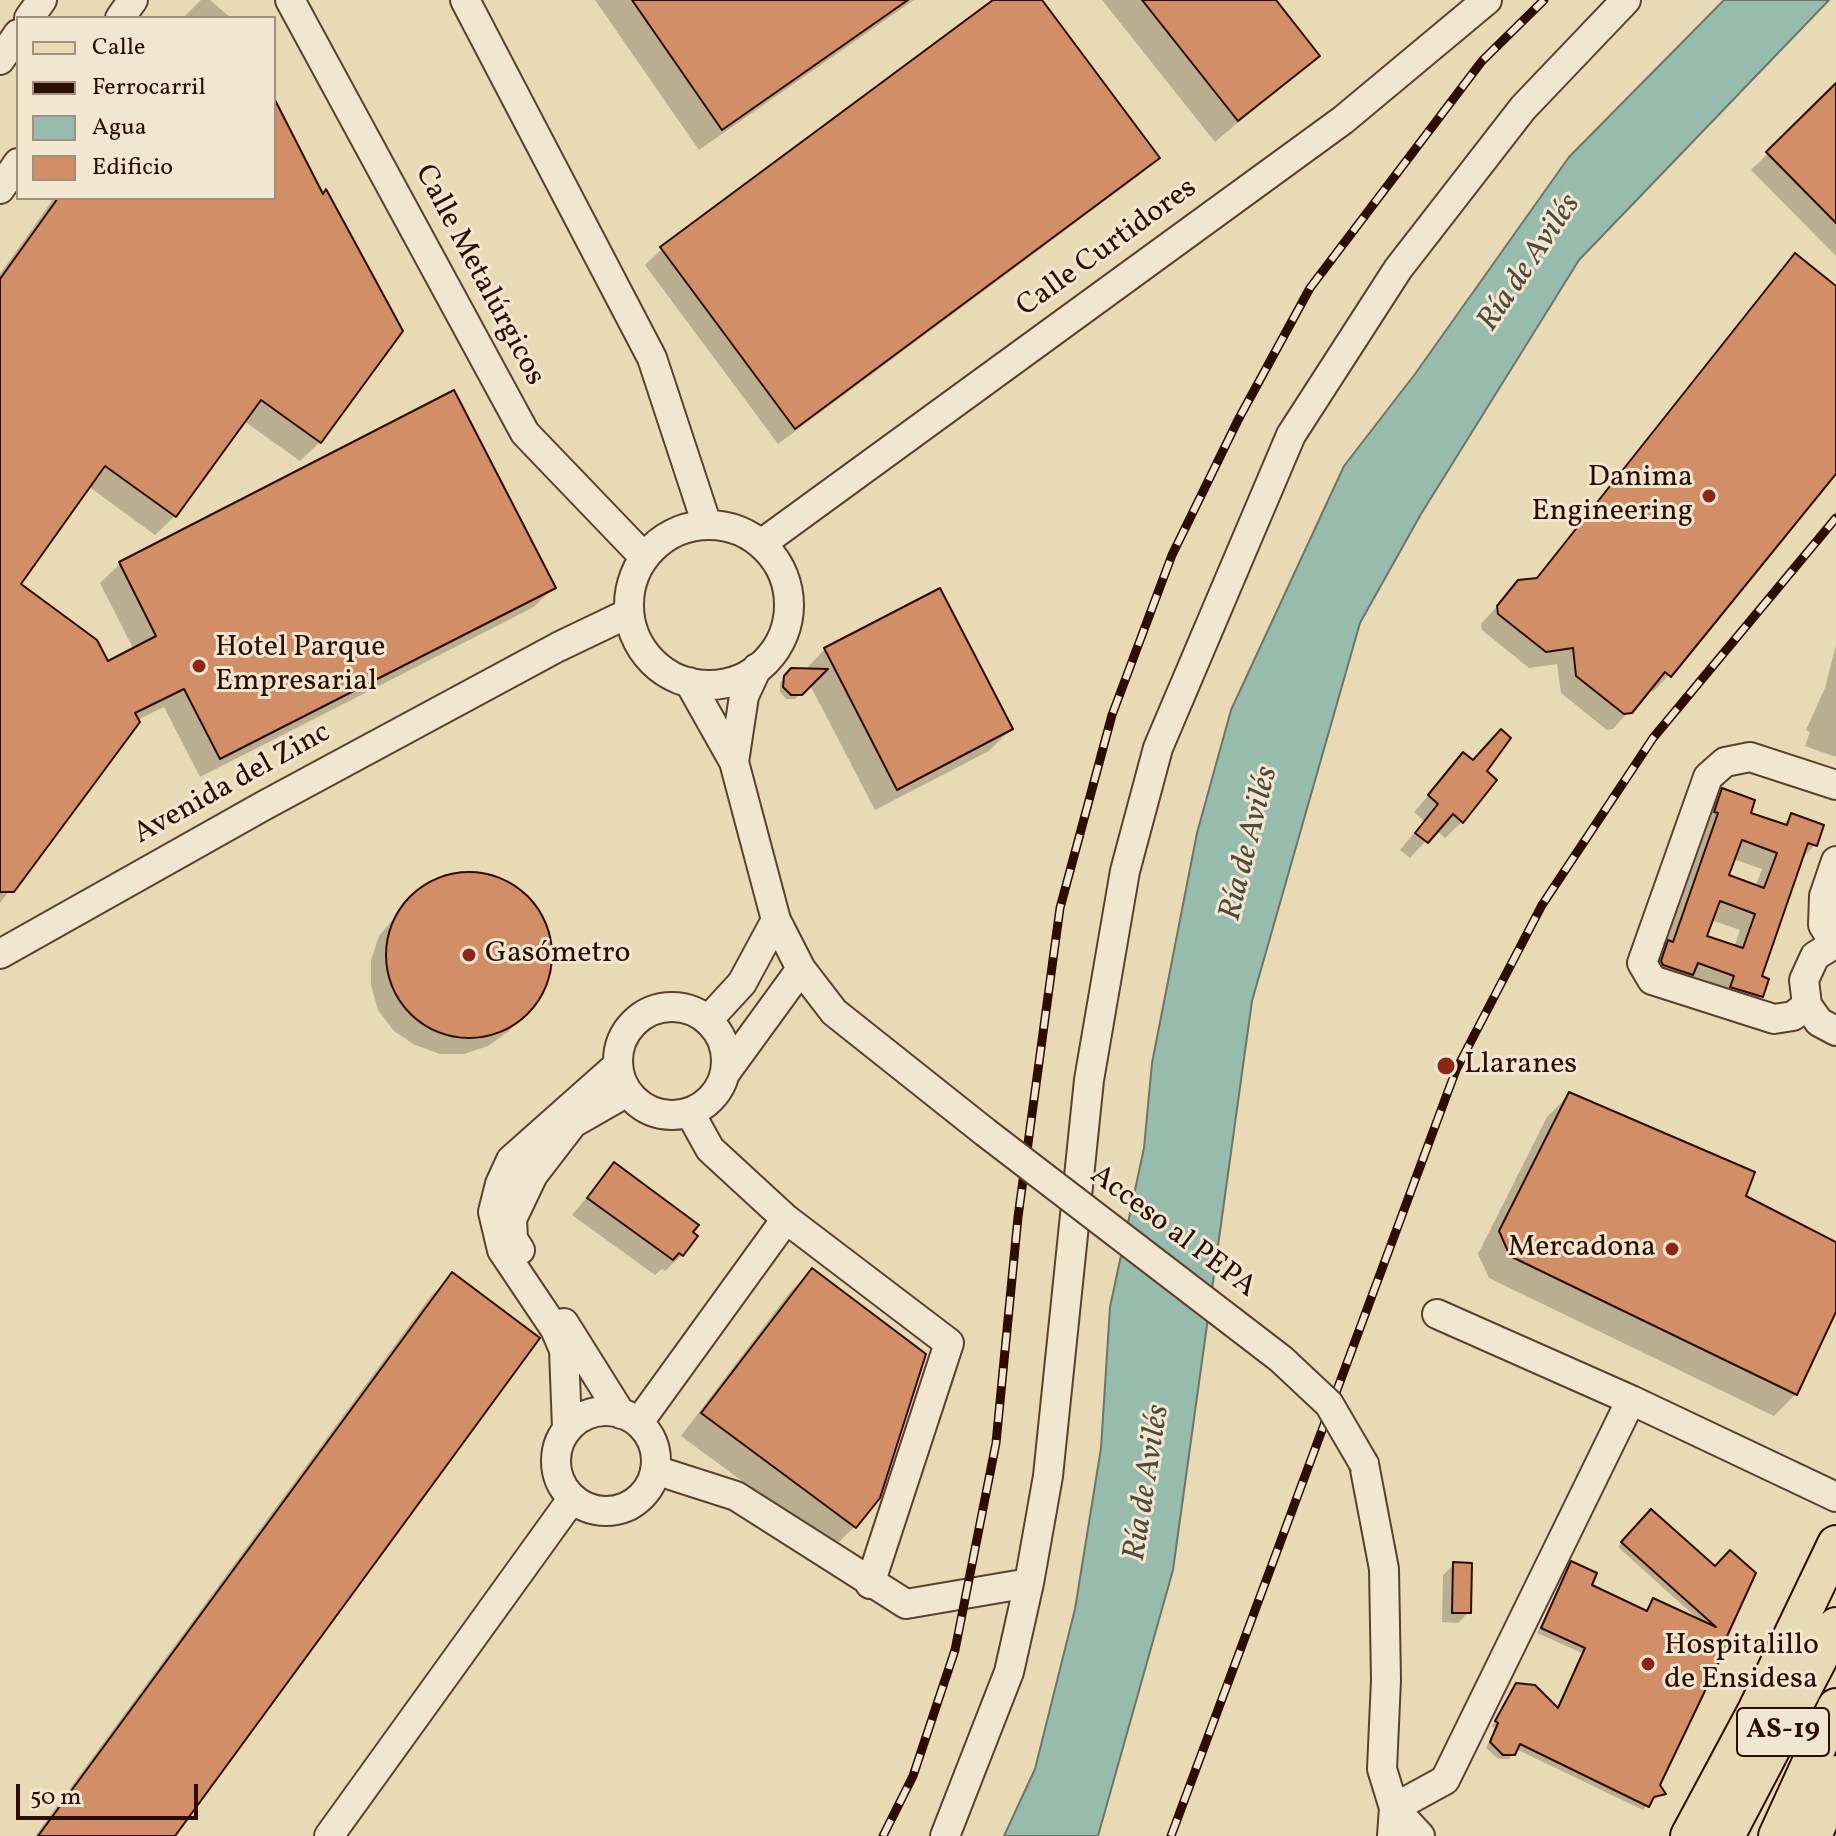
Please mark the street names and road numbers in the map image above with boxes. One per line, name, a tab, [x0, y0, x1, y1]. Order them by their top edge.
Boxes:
street label: Calle Metalúrgicos	[405, 160, 551, 392]
street label: Calle Curtidores	[1011, 172, 1205, 326]
street label: Avenida del Zinc	[128, 716, 338, 854]
street label: Acceso al PEPA	[1082, 1159, 1262, 1307]
road number: AS-19	[1737, 1708, 1829, 1756]

